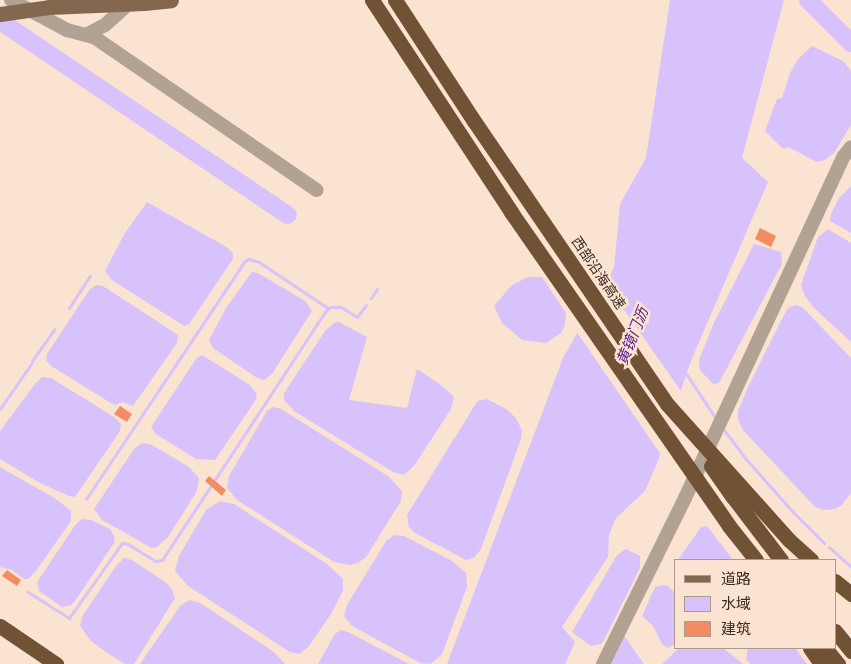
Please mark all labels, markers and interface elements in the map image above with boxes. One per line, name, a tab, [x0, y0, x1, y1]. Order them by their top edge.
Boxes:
street label: 西部沿海高速	[567, 234, 627, 314]
water label: 黄镜门沥	[614, 306, 654, 368]
legend	[674, 559, 836, 649]
text: 道路	[721, 571, 751, 590]
text: 水域	[721, 596, 751, 615]
text: 建筑	[721, 621, 751, 640]

